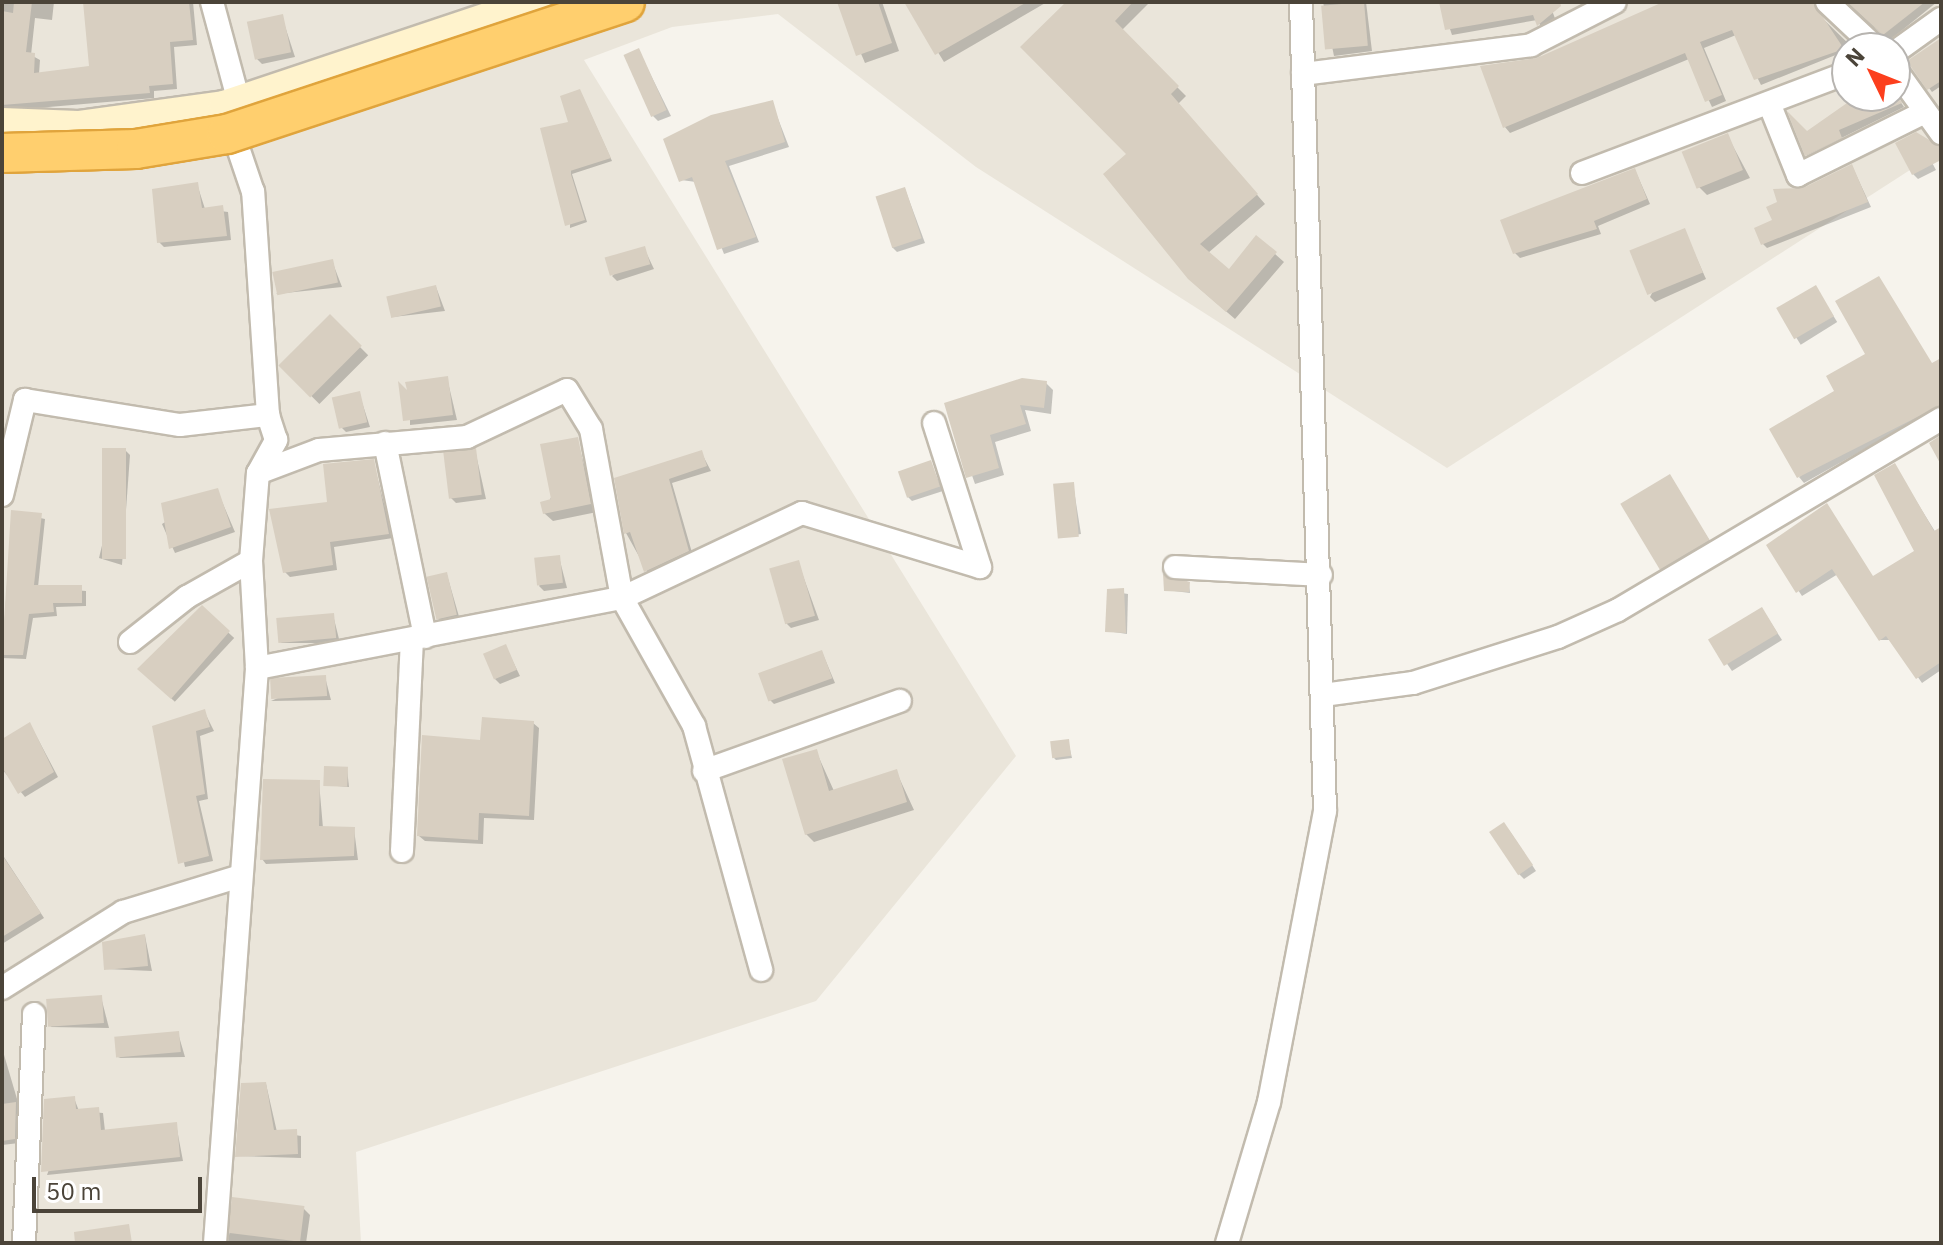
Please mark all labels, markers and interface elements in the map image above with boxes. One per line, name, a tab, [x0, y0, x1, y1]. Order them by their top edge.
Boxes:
north arrow	[1831, 32, 1911, 112]
text: N	[1839, 41, 1871, 72]
scale bar	[36, 1161, 206, 1211]
text: 50 m	[46, 1175, 101, 1207]

